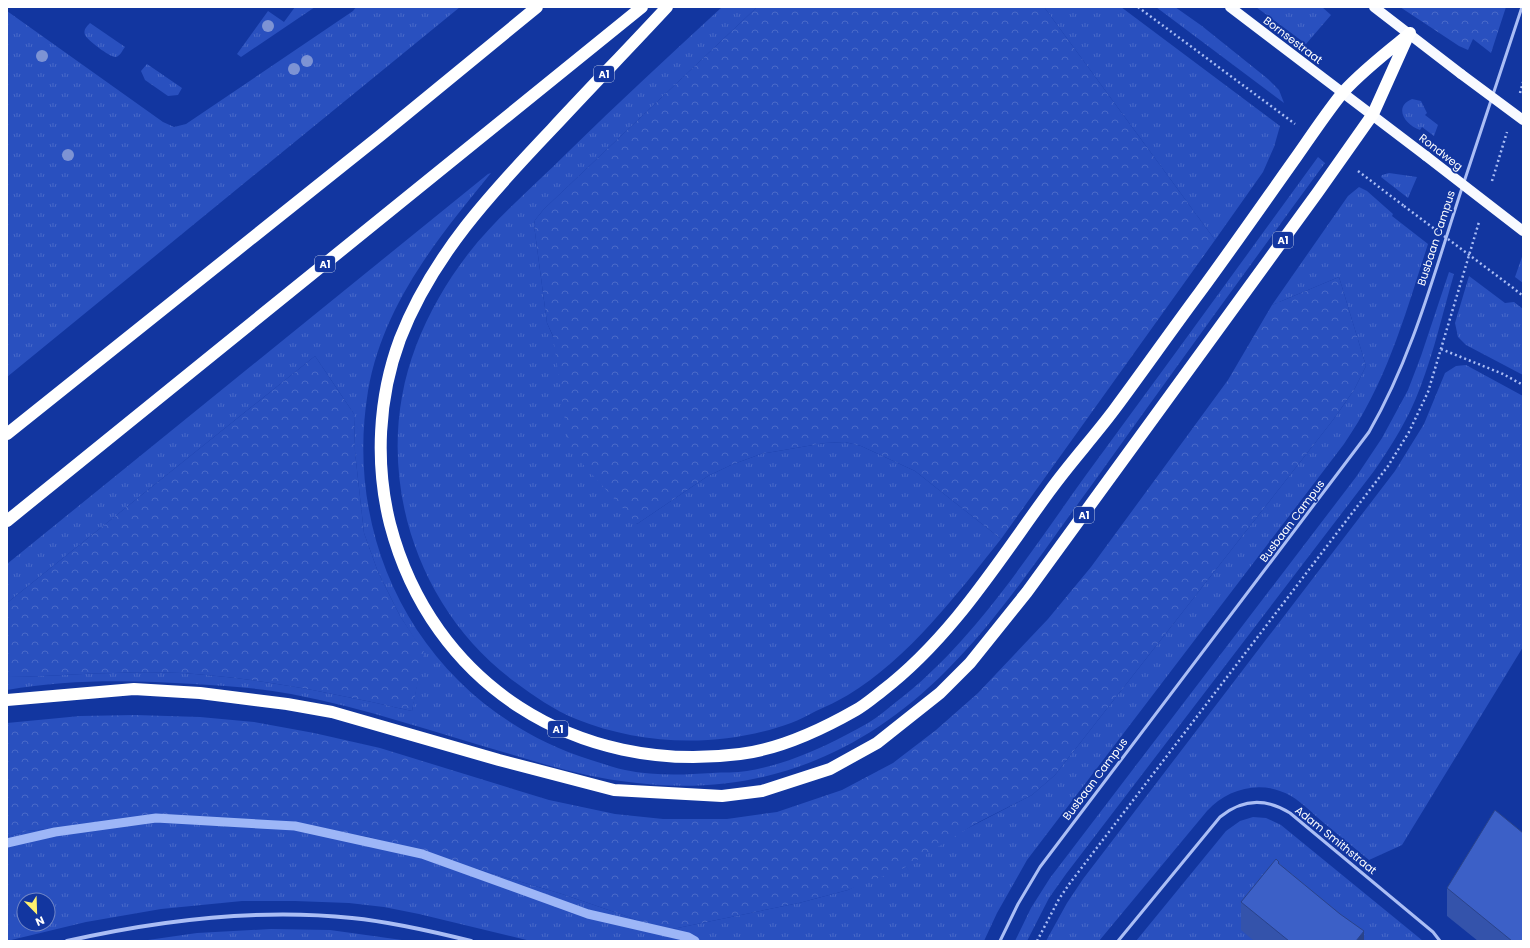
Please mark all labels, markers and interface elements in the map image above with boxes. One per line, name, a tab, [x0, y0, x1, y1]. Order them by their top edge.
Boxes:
street label: Bornsestraat	[1260, 12, 1326, 68]
road number: A1	[594, 66, 614, 82]
street label: Rondweg	[1416, 130, 1466, 174]
street label: Busbaan Campus	[1413, 188, 1459, 288]
road number: A1	[1273, 232, 1293, 248]
road number: A1	[315, 256, 335, 272]
street label: Busbaan Campus	[1256, 476, 1328, 565]
road number: A1	[1074, 507, 1094, 523]
road number: A1	[548, 721, 568, 737]
street label: Busbaan Campus	[1059, 734, 1131, 823]
street label: Adam Smithstraat	[1292, 802, 1380, 878]
north arrow	[16, 892, 56, 932]
text: N	[33, 912, 47, 930]

